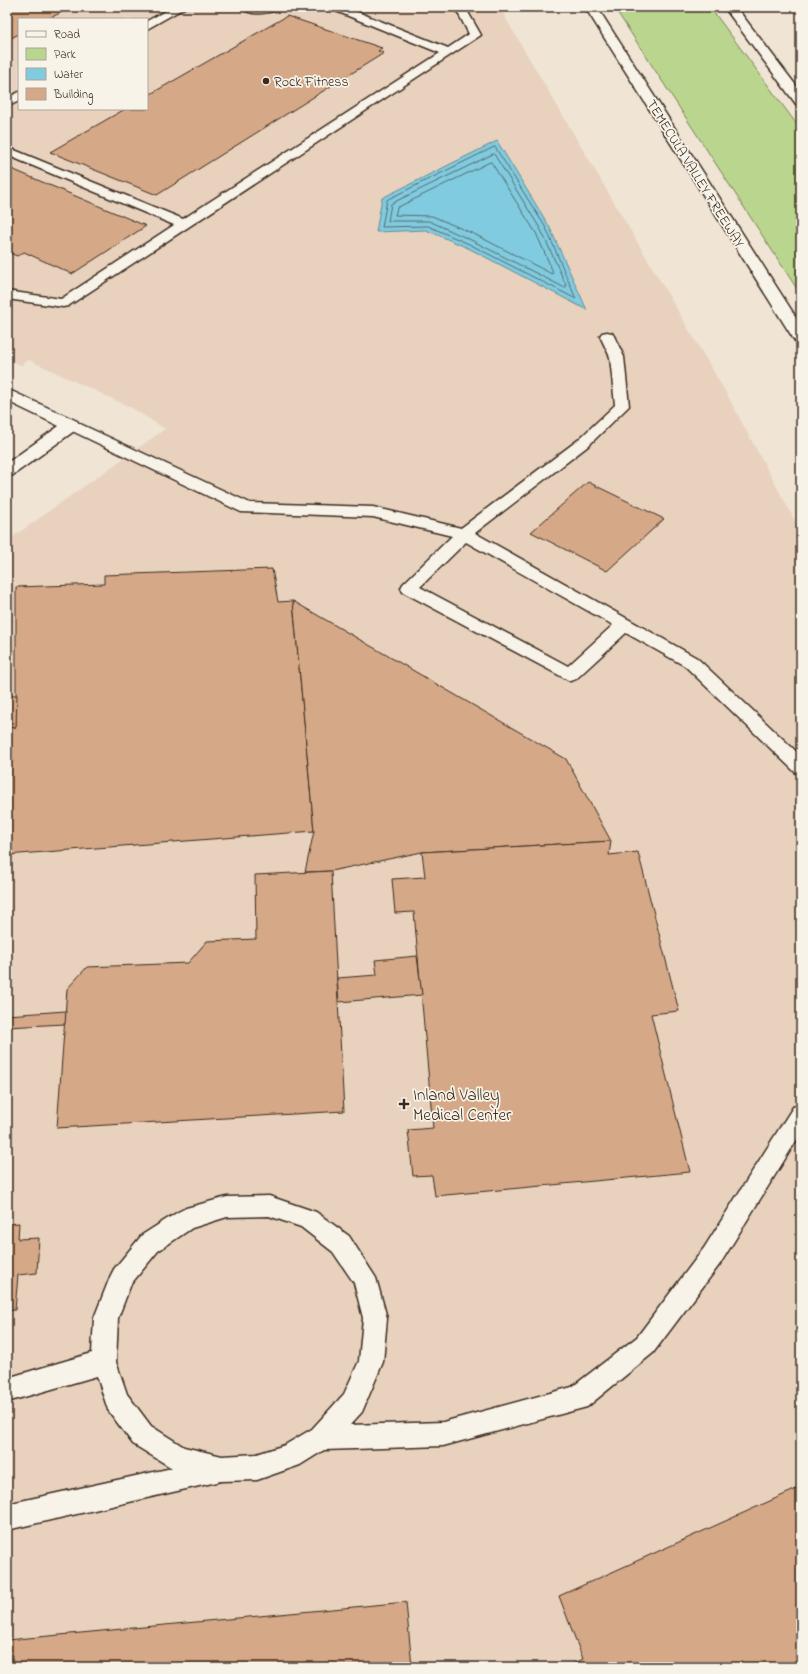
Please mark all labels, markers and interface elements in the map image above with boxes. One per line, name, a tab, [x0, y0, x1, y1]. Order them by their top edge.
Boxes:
legend	[18, 18, 148, 110]
text: Road	[54, 26, 80, 44]
text: Park	[54, 46, 76, 64]
text: Water	[54, 66, 83, 84]
place label: Rock Fitness	[274, 72, 349, 93]
marker: Rock Fitness	[261, 76, 271, 86]
text: Building	[53, 86, 93, 105]
street label: TEMECULA VALLEY FREEWAY	[641, 96, 749, 252]
place label: Inland Valley Medical Center	[413, 1083, 512, 1128]
marker: Inland Valley Medical Center	[398, 1098, 410, 1110]

